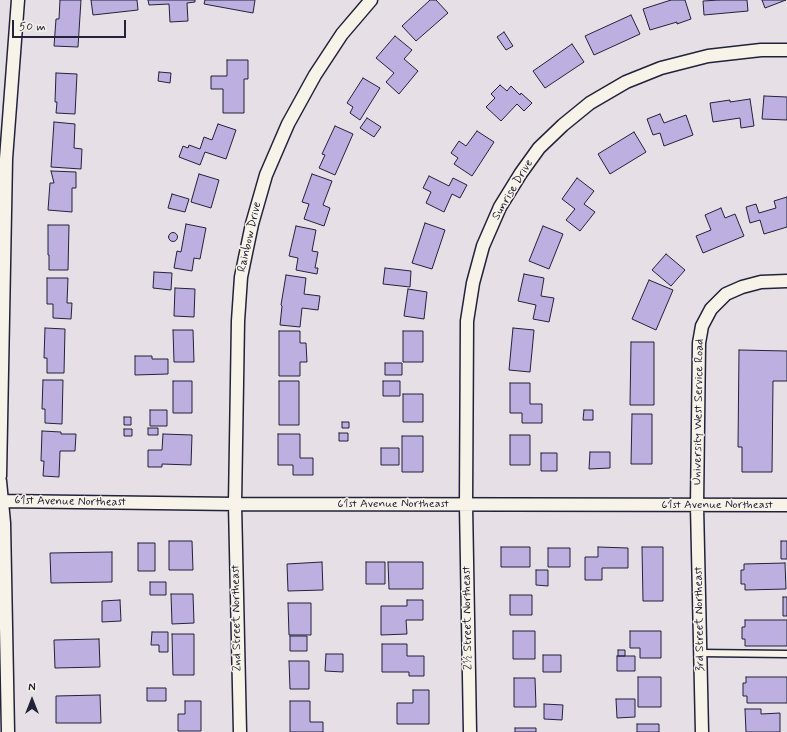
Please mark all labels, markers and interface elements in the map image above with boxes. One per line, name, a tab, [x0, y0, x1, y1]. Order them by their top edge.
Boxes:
scale bar	[14, 12, 128, 38]
text: 50 m	[19, 19, 46, 35]
street label: Sunrise Drive	[489, 157, 537, 223]
street label: Rainbow Drive	[235, 200, 265, 274]
street label: University West Service Road	[691, 339, 707, 485]
street label: 61st Avenue Northeast	[14, 494, 126, 510]
street label: 61st Avenue Northeast	[337, 497, 449, 511]
street label: 61st Avenue Northeast	[661, 498, 773, 512]
street label: 2nd Street Northeast	[229, 565, 245, 671]
street label: 2½ Street Northeast	[460, 566, 476, 670]
street label: 3rd Street Northeast	[692, 566, 708, 672]
north arrow	[12, 680, 52, 720]
text: N	[28, 681, 36, 695]

